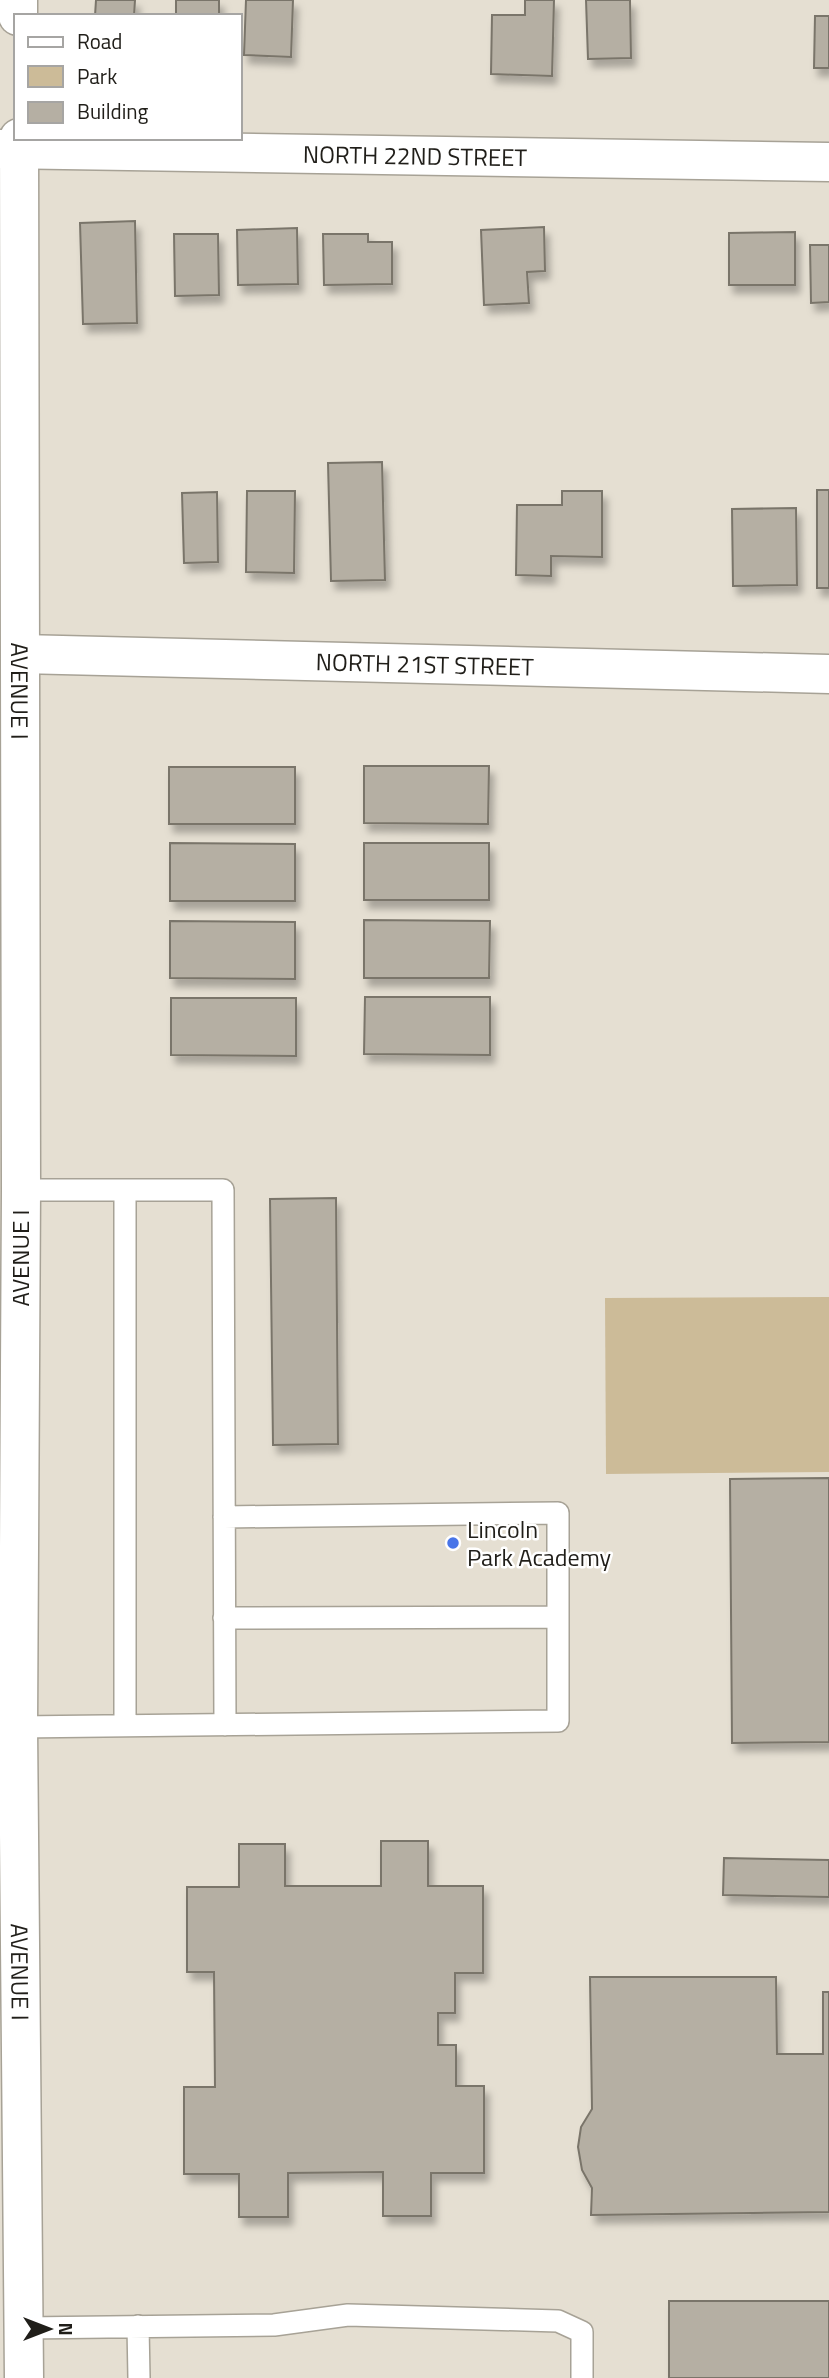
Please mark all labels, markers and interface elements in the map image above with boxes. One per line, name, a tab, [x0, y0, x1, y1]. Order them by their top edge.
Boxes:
legend	[14, 14, 242, 140]
text: Road	[77, 25, 122, 57]
text: Park	[77, 60, 117, 92]
text: Building	[77, 95, 149, 127]
street label: NORTH 22ND STREET	[303, 136, 528, 175]
street label: AVENUE I	[2, 642, 38, 740]
street label: NORTH 21ST STREET	[315, 643, 535, 685]
street label: AVENUE I	[2, 1209, 38, 1307]
place label: Lincoln Park Academy	[467, 1511, 612, 1575]
marker: Lincoln Park Academy	[445, 1535, 461, 1551]
street label: AVENUE I	[2, 1923, 39, 2021]
north arrow	[14, 2294, 84, 2364]
text: N	[52, 2322, 81, 2336]

